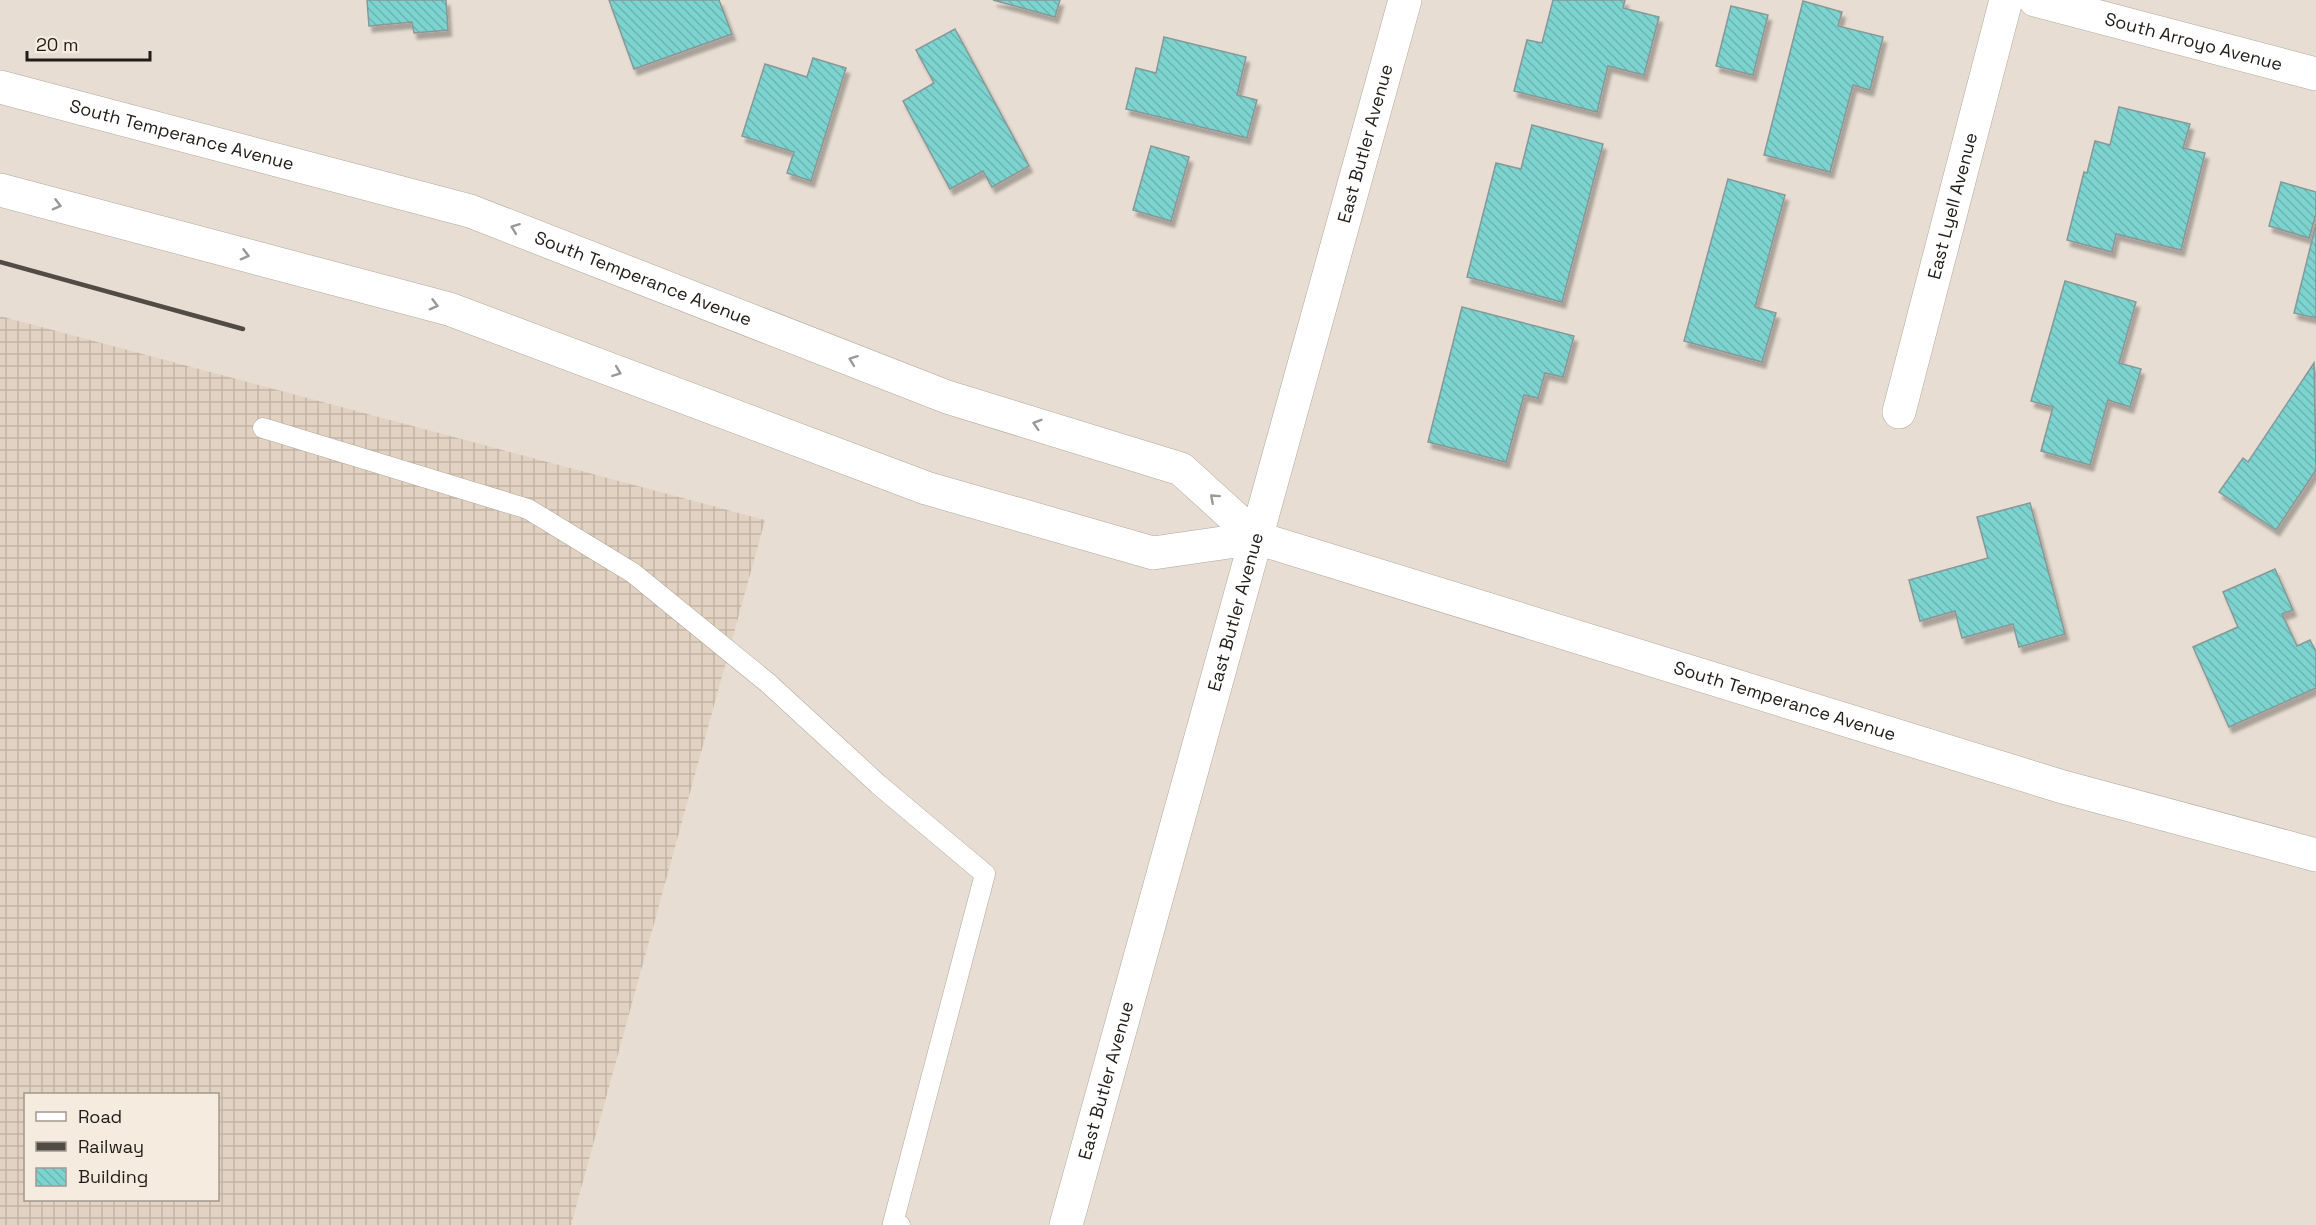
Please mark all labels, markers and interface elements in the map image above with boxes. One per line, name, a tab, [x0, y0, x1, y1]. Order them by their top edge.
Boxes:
street label: South Arroyo Avenue	[2102, 7, 2285, 76]
scale bar	[27, 24, 150, 62]
text: 20 m	[36, 33, 79, 56]
street label: East Butler Avenue	[1332, 62, 1398, 225]
street label: South Temperance Avenue	[67, 94, 297, 175]
street label: East Lyell Avenue	[1922, 130, 1982, 282]
one-way arrow	[51, 198, 61, 210]
one-way arrow	[510, 223, 521, 235]
street label: South Temperance Avenue	[532, 225, 755, 331]
one-way arrow	[239, 248, 250, 260]
one-way arrow	[428, 298, 438, 310]
one-way arrow	[848, 355, 859, 367]
one-way arrow	[611, 364, 621, 377]
one-way arrow	[1032, 419, 1043, 432]
one-way arrow	[1210, 495, 1221, 506]
street label: East Butler Avenue	[1202, 530, 1268, 694]
street label: South Temperance Avenue	[1671, 655, 1899, 746]
street label: East Butler Avenue	[1073, 998, 1138, 1162]
legend	[24, 1093, 219, 1201]
text: Road	[78, 1105, 122, 1128]
text: Railway	[78, 1135, 144, 1158]
text: Building	[78, 1165, 148, 1188]

